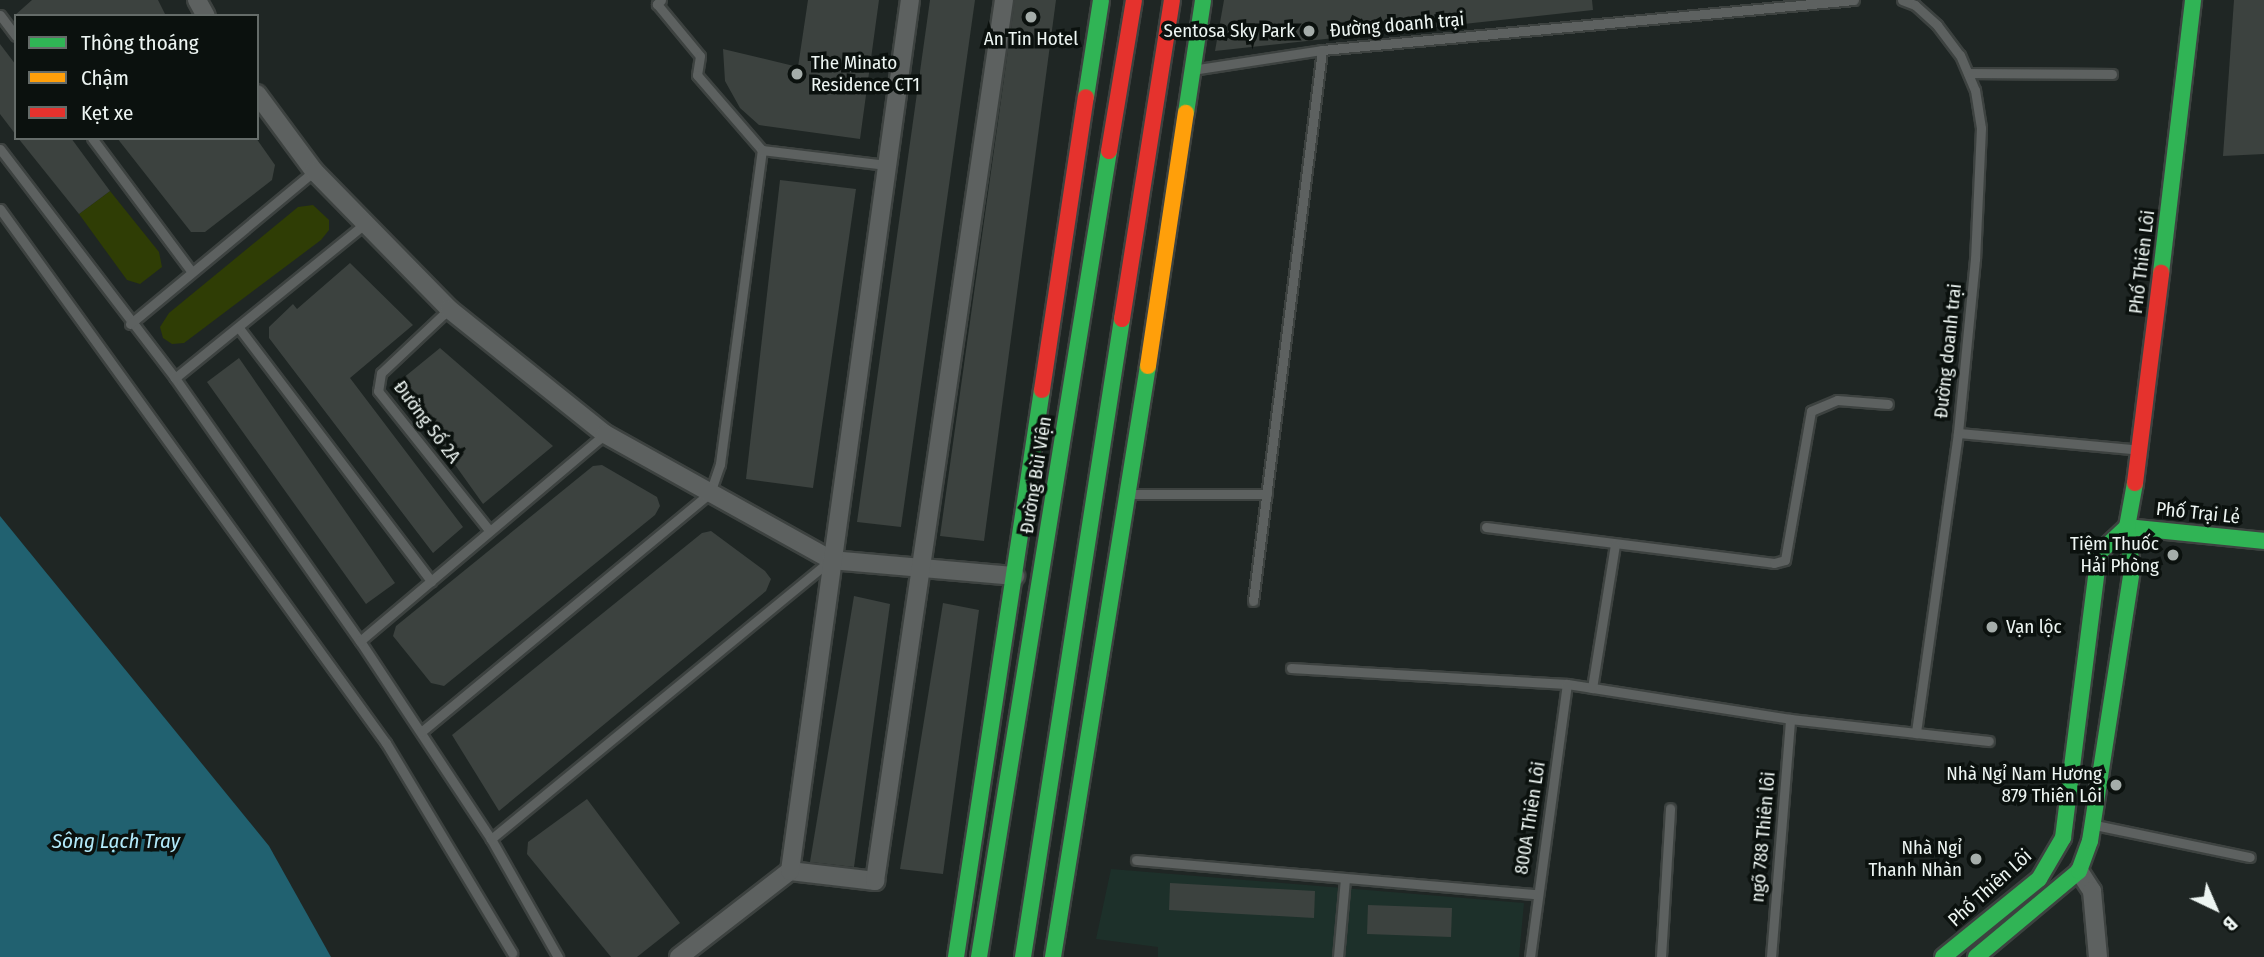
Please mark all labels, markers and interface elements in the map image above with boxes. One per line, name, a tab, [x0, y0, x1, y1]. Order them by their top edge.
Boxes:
street label: Đường doanh trại	[1329, 8, 1465, 42]
marker: An Tin Hotel	[1023, 9, 1039, 25]
legend	[14, 14, 259, 140]
place label: Sentosa Sky Park	[1164, 20, 1295, 42]
marker: Sentosa Sky Park	[1301, 23, 1317, 39]
place label: An Tin Hotel	[984, 28, 1078, 50]
text: Thông thoáng	[81, 30, 199, 56]
place label: The Minato Residence CT1	[811, 52, 920, 96]
text: Chậm	[81, 65, 129, 91]
marker: The Minato Residence CT1	[789, 66, 805, 82]
text: Kẹt xe	[81, 100, 133, 126]
street label: Phố Thiên Lôi	[2124, 209, 2160, 315]
street label: Đường doanh trại	[1930, 283, 1966, 419]
street label: Đường Số 2A	[389, 376, 465, 468]
street label: Đường Bùi Viện	[1015, 415, 1057, 535]
street label: Phố Trại Lẻ	[2155, 497, 2241, 529]
place label: Tiệm Thuốc Hải Phòng	[2070, 533, 2159, 577]
marker: Tiệm Thuốc Hải Phòng	[2165, 547, 2181, 563]
place label: Vạn lộc	[2006, 616, 2062, 638]
marker: Vạn lộc	[1984, 619, 2000, 635]
street label: 800A Thiên Lôi	[1510, 760, 1550, 876]
place label: Nhà Ngỉ Nam Hương 879 Thiên Lôi	[1946, 763, 2102, 807]
street label: ngõ 788 Thiên lôi	[1746, 771, 1780, 903]
marker: Nhà Ngỉ Nam Hương 879 Thiên Lôi	[2108, 777, 2124, 793]
water label: Sông Lạch Tray	[52, 828, 180, 854]
place label: Nhà Ngỉ Thanh Nhàn	[1869, 837, 1962, 881]
street label: Phố Thiên Lôi	[1944, 845, 2036, 931]
marker: Nhà Ngỉ Thanh Nhàn	[1968, 851, 1984, 867]
north arrow	[2180, 873, 2250, 943]
text: B	[2218, 912, 2242, 935]

